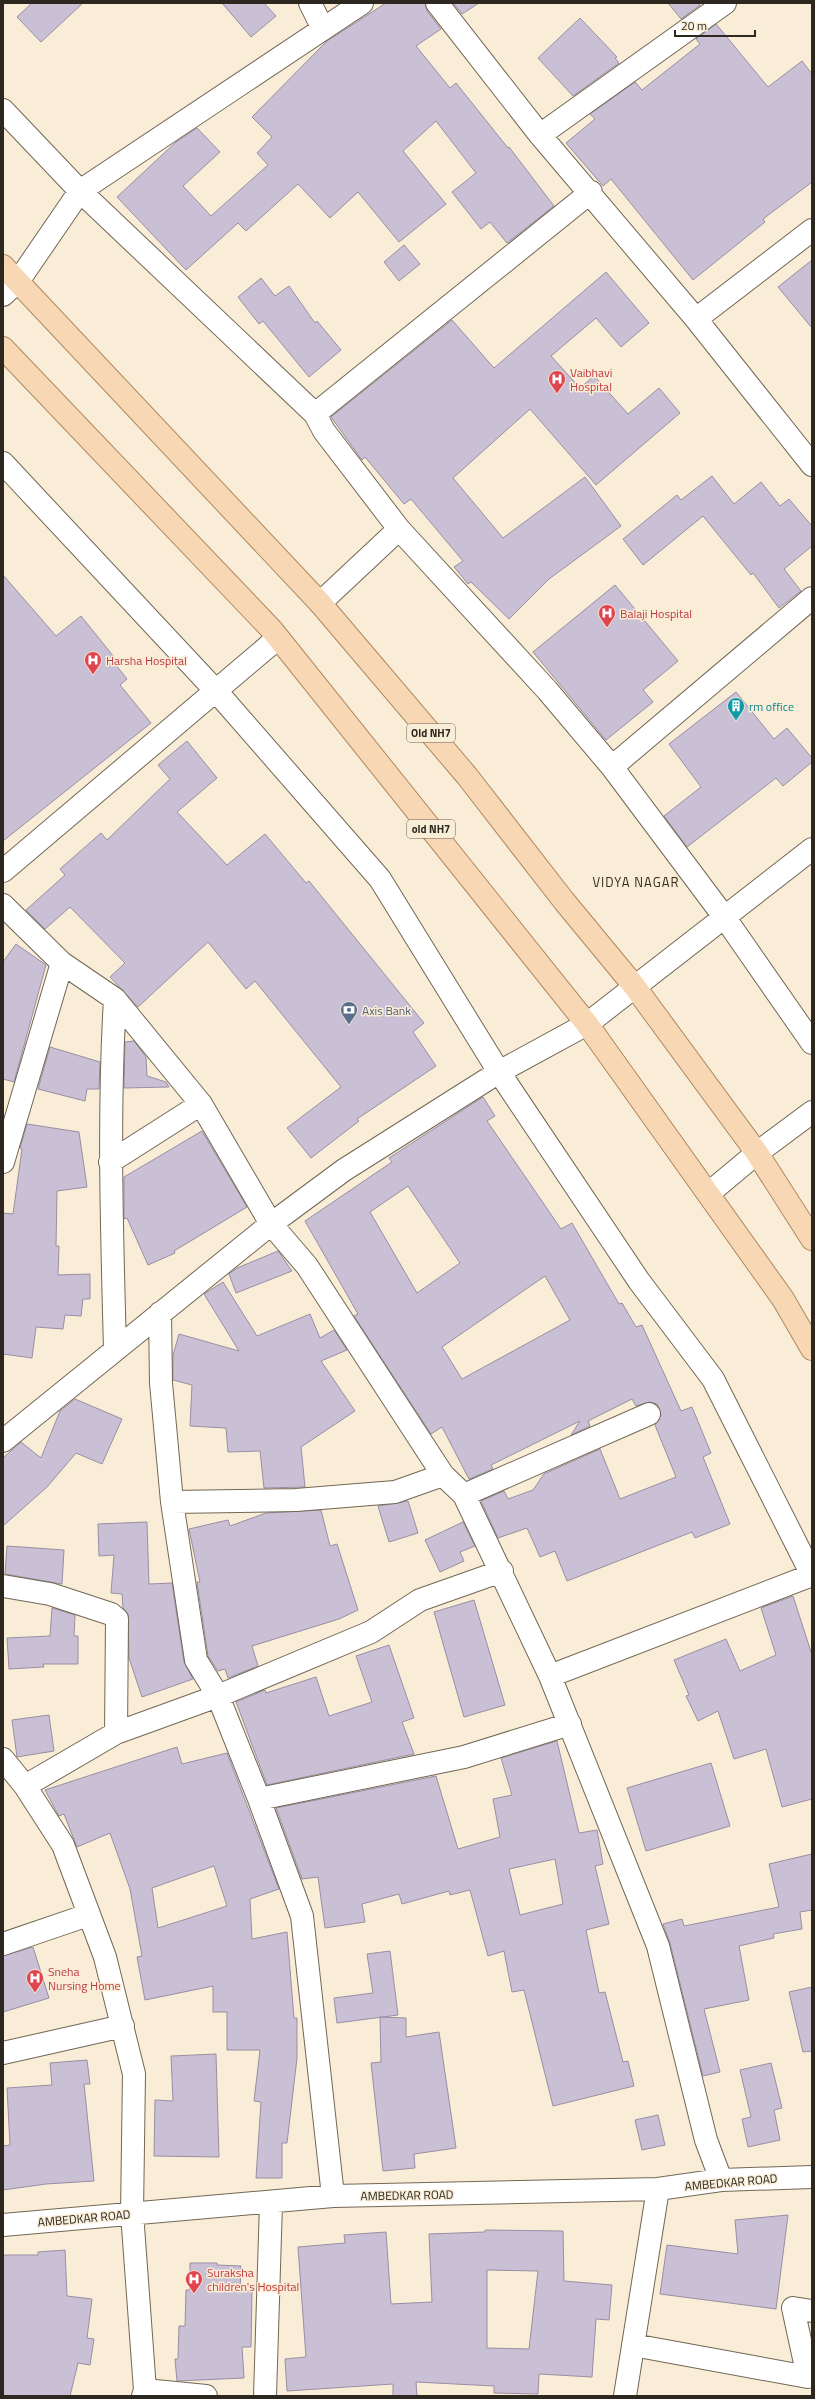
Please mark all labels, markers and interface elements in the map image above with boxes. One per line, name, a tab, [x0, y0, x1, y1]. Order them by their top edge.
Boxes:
scale bar	[675, 12, 755, 38]
text: 20 m	[681, 16, 707, 35]
place label: Vaibhavi Hospital	[570, 363, 612, 396]
hospital icon: Vaibhavi Hospital	[547, 369, 567, 394]
hospital icon: Balaji Hospital	[597, 603, 617, 628]
place label: Balaji Hospital	[620, 604, 692, 623]
hospital icon: Harsha Hospital	[83, 650, 103, 675]
place label: Harsha Hospital	[106, 651, 187, 670]
building icon: rm office	[726, 696, 746, 721]
place label: rm office	[749, 697, 794, 716]
road number: Old NH7	[407, 724, 455, 742]
road number: old NH7	[407, 820, 455, 838]
district label: VIDYA NAGAR	[593, 872, 679, 892]
bank icon: Axis Bank	[339, 1000, 359, 1025]
place label: Axis Bank	[362, 1001, 411, 1020]
place label: Sneha Nursing Home	[48, 1962, 121, 1995]
hospital icon: Sneha Nursing Home	[25, 1968, 45, 1993]
street label: AMBEDKAR ROAD	[684, 2168, 778, 2196]
street label: AMBEDKAR ROAD	[360, 2185, 454, 2205]
street label: AMBEDKAR ROAD	[37, 2204, 131, 2232]
place label: Suraksha children's Hospital	[207, 2263, 299, 2296]
hospital icon: Suraksha children's Hospital	[184, 2269, 204, 2294]

